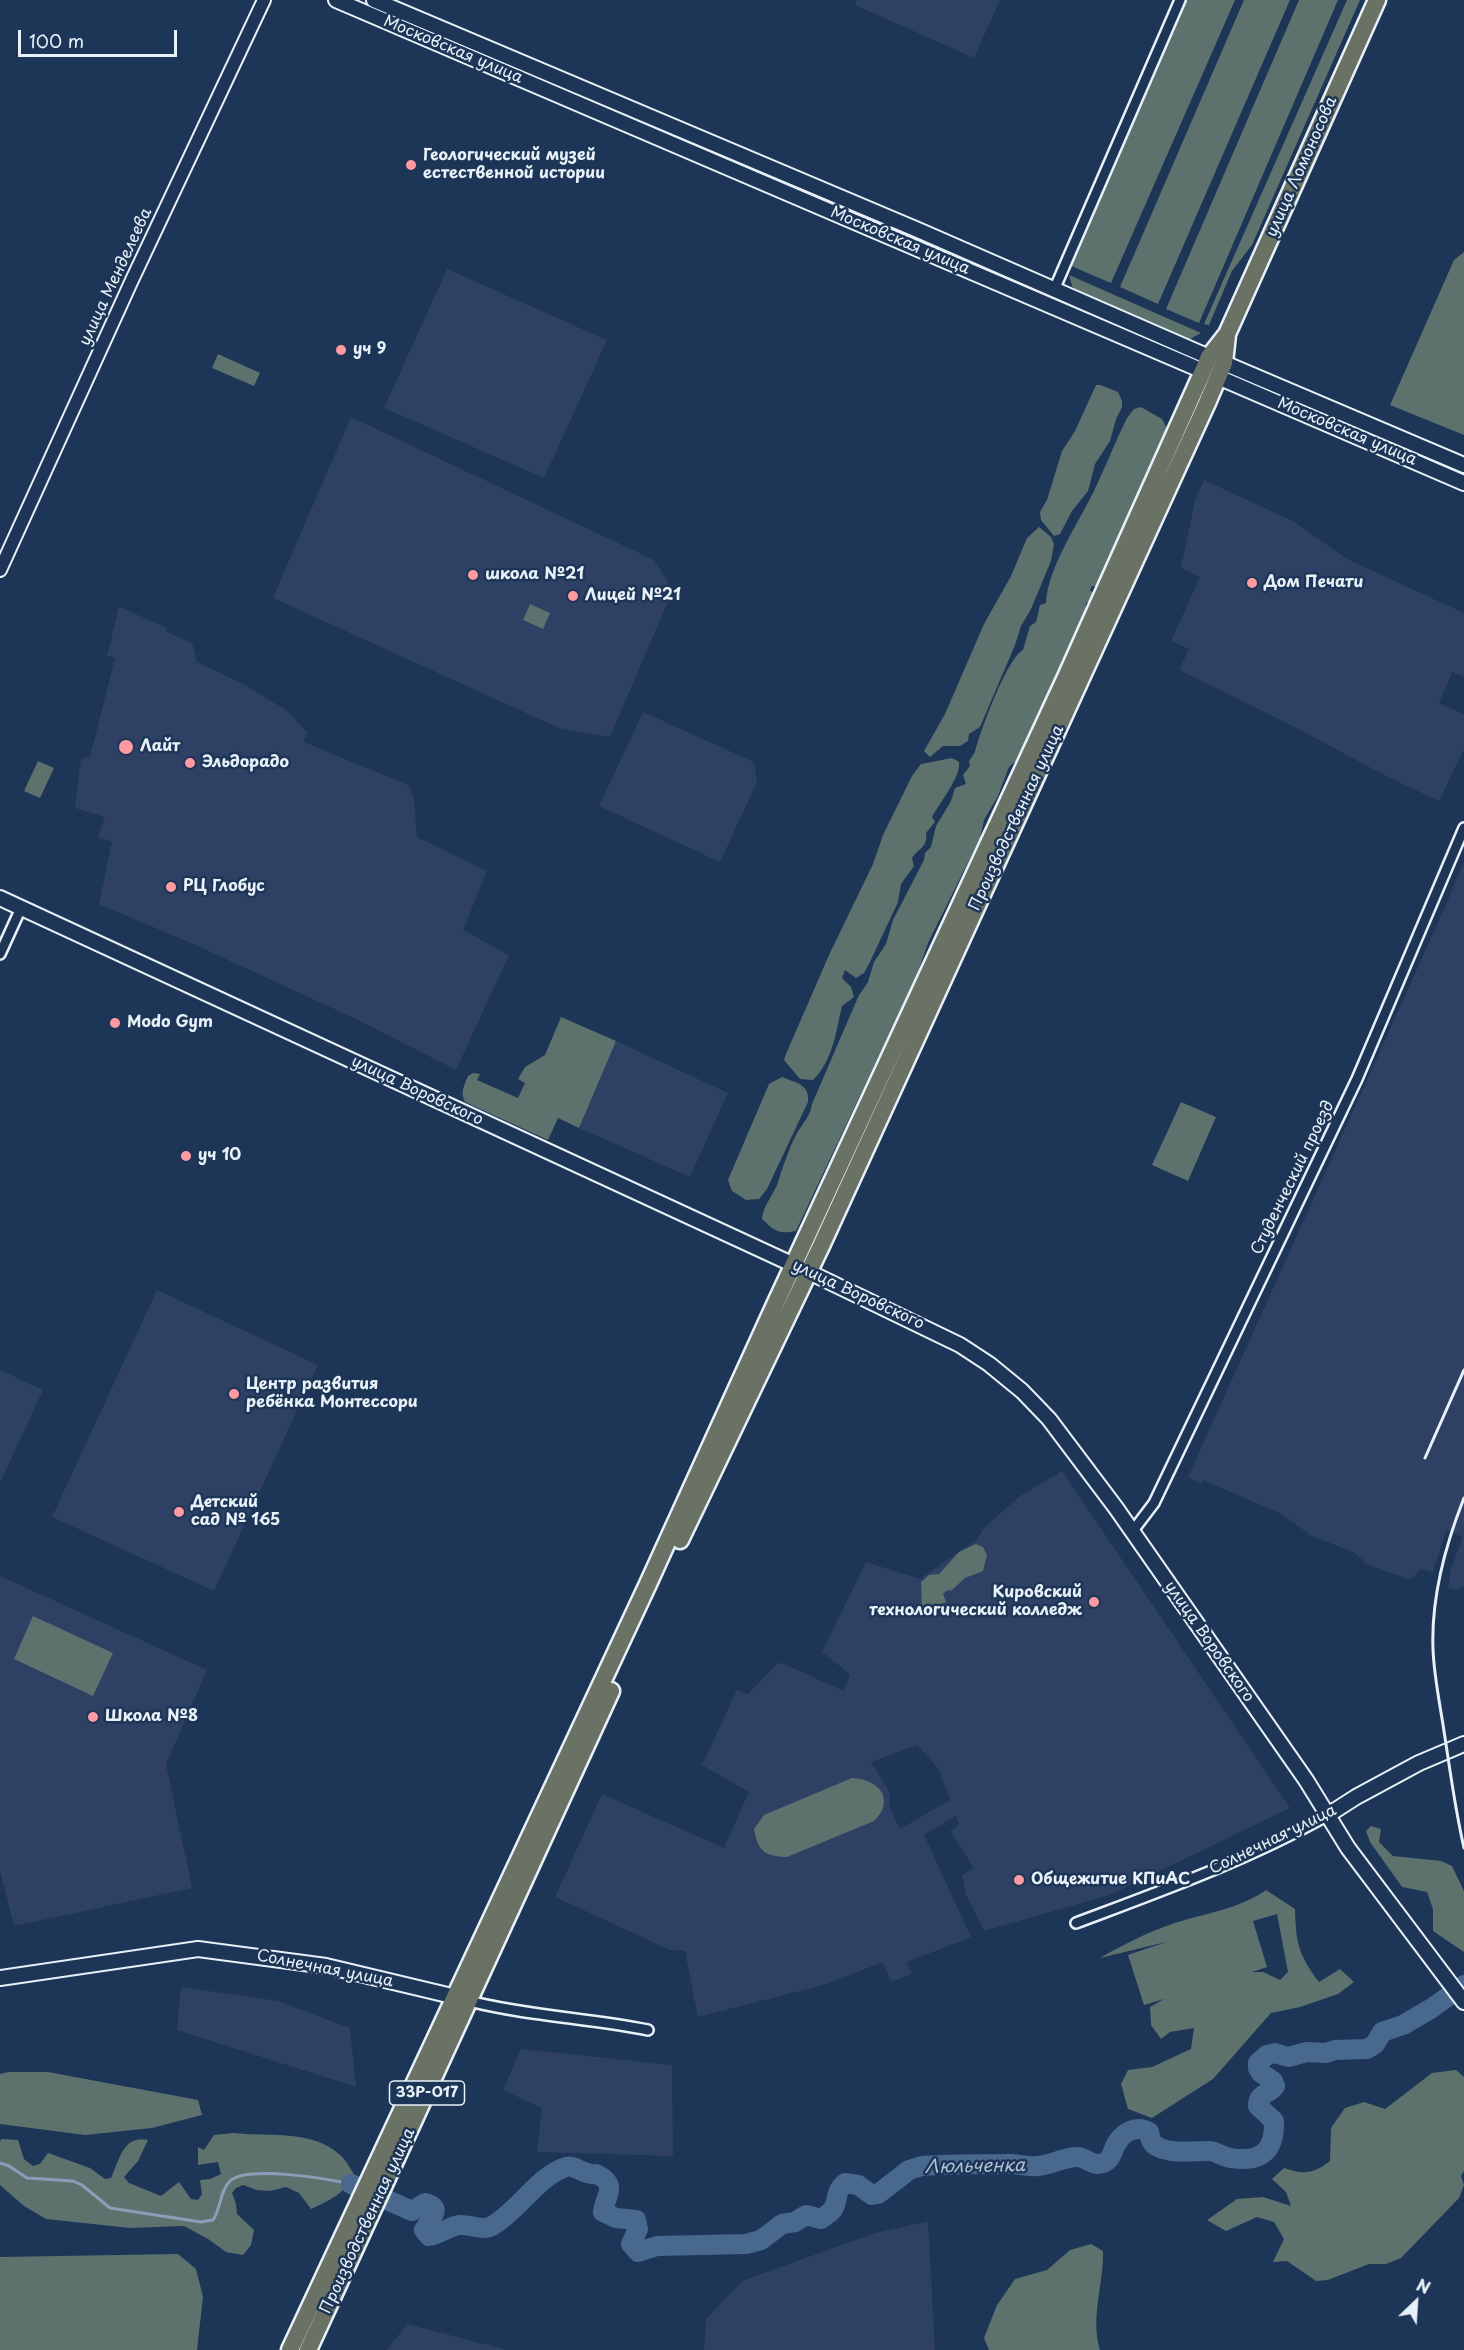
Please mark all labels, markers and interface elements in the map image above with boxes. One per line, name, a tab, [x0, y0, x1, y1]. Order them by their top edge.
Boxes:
street label: Московская улица	[380, 12, 526, 88]
scale bar	[21, 18, 180, 56]
text: 100 m	[29, 27, 84, 54]
street label: улица Ломоносова	[1262, 94, 1342, 240]
place label: Геологический музей естественной истории	[423, 146, 605, 184]
marker: Геологический музей естественной истории	[404, 158, 418, 172]
street label: Московская улица	[827, 203, 973, 279]
street label: улица Менделеева	[76, 205, 156, 349]
place label: уч 9	[353, 340, 386, 360]
marker: уч 9	[334, 343, 348, 357]
street label: Московская улица	[1274, 394, 1420, 470]
place label: школа №21	[485, 565, 584, 585]
marker: школа №21	[466, 568, 480, 582]
place label: Дом Печати	[1264, 573, 1364, 593]
marker: Дом Печати	[1245, 576, 1259, 590]
place label: Лицей №21	[585, 586, 681, 606]
marker: Лицей №21	[566, 589, 580, 603]
street label: Производственная улица	[965, 722, 1069, 914]
place label: Лайт	[140, 737, 180, 757]
marker: Лайт	[117, 738, 135, 756]
place label: Эльдорадо	[202, 753, 289, 773]
marker: Эльдорадо	[183, 756, 197, 770]
place label: РЦ Глобус	[183, 877, 265, 897]
marker: РЦ Глобус	[164, 880, 178, 894]
place label: Modo Gym	[127, 1013, 213, 1033]
marker: Modo Gym	[108, 1016, 122, 1030]
street label: улица Воровского	[348, 1052, 486, 1130]
street label: Студенческий проезд	[1247, 1098, 1339, 1258]
place label: уч 10	[198, 1146, 241, 1166]
marker: уч 10	[179, 1149, 193, 1163]
street label: улица Воровского	[789, 1256, 927, 1334]
place label: Центр развития ребёнка Монтессори	[246, 1375, 418, 1413]
marker: Центр развития ребёнка Монтессори	[227, 1387, 241, 1401]
place label: Детский сад № 165	[191, 1493, 280, 1531]
marker: Детский сад № 165	[172, 1505, 186, 1519]
street label: улица Воровского	[1160, 1578, 1258, 1706]
place label: Кировский технологический колледж	[869, 1583, 1082, 1621]
marker: Кировский технологический колледж	[1087, 1595, 1101, 1609]
place label: Школа №8	[105, 1707, 198, 1727]
marker: Школа №8	[86, 1710, 100, 1724]
street label: Солнечная улица	[1206, 1801, 1340, 1879]
place label: Общежитие КПиАС	[1031, 1870, 1190, 1890]
marker: Общежитие КПиАС	[1012, 1873, 1026, 1887]
street label: Солнечная улица	[255, 1946, 395, 1992]
road number: 33Р-017	[390, 2081, 464, 2105]
street label: Производственная улица	[316, 2125, 420, 2317]
water label: Люльченка	[925, 2155, 1025, 2179]
north arrow	[1386, 2272, 1446, 2332]
text: N	[1413, 2272, 1434, 2299]

